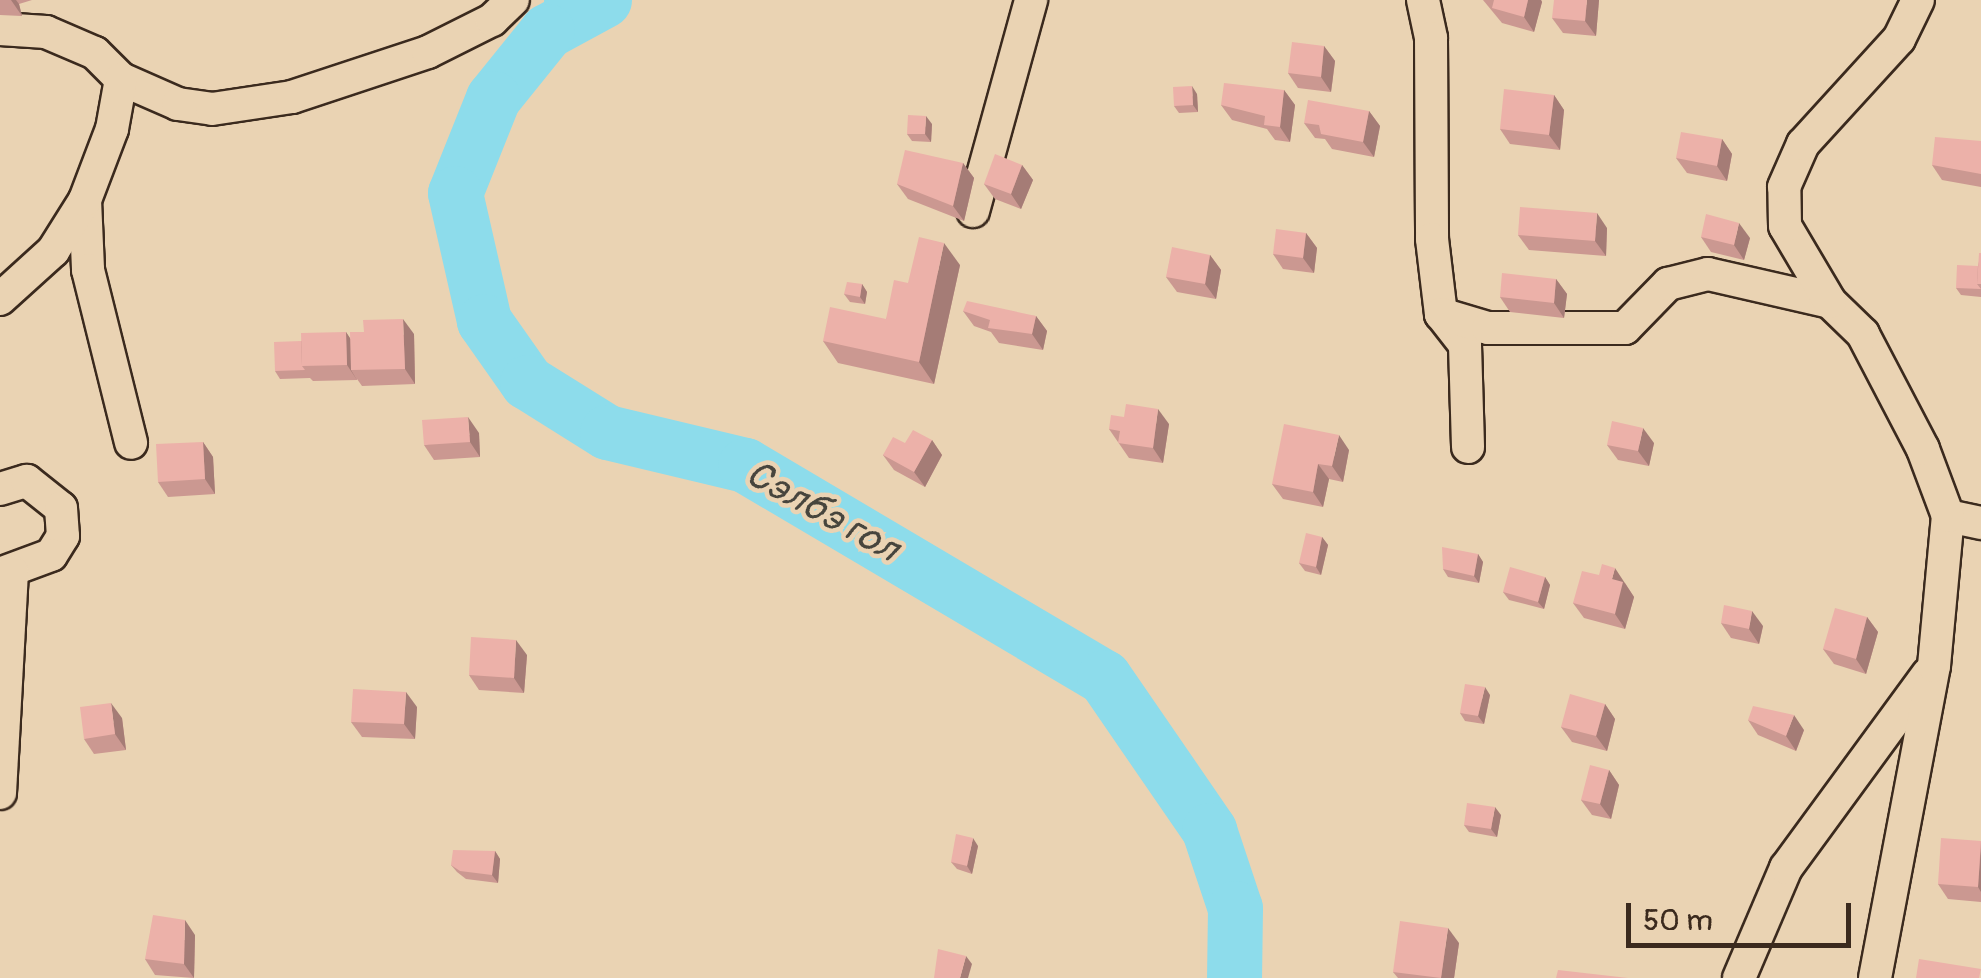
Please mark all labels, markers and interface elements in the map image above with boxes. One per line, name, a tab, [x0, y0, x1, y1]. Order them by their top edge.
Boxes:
water label: Сэлбэ гол	[738, 451, 906, 573]
scale bar	[1631, 883, 1856, 945]
text: 50 m	[1643, 902, 1713, 939]

